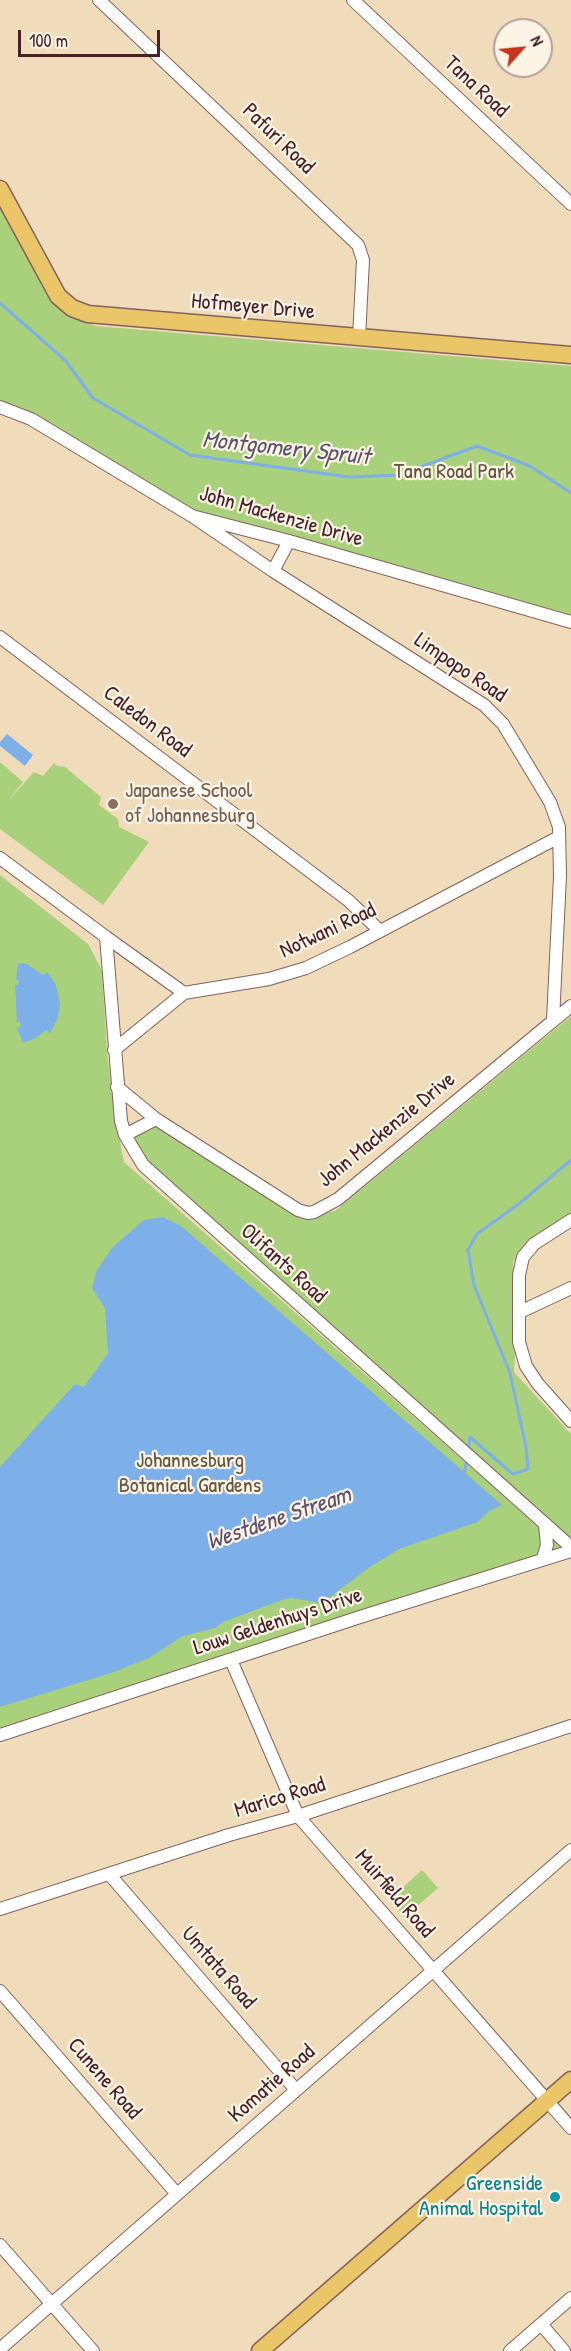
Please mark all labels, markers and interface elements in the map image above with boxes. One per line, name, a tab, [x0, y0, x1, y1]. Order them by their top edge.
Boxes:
scale bar	[21, 18, 164, 56]
north arrow	[493, 18, 553, 78]
text: 100 m	[29, 28, 68, 53]
text: N	[526, 32, 549, 50]
street label: Tana Road	[438, 51, 514, 123]
street label: Pafuri Road	[236, 98, 320, 180]
street label: Hofmeyer Drive	[190, 288, 316, 326]
water label: Montgomery Spruit	[201, 426, 371, 472]
park label: Tana Road Park	[394, 459, 514, 485]
street label: John Mackenzie Drive	[196, 481, 366, 553]
street label: Limpopo Road	[409, 627, 511, 709]
street label: Caledon Road	[98, 680, 196, 764]
place label: Japanese School of Johannesburg	[125, 778, 255, 830]
marker: Japanese School of Johannesburg	[106, 797, 120, 811]
street label: Notwani Road	[276, 897, 380, 965]
street label: John Mackenzie Drive	[313, 1067, 461, 1193]
street label: Olifants Road	[235, 1219, 331, 1309]
park label: Johannesburg Botanical Gardens	[119, 1448, 261, 1500]
water label: Westdene Stream	[203, 1481, 355, 1557]
street label: Louw Geldenhuys Drive	[190, 1582, 366, 1662]
street label: Marico Road	[231, 1772, 329, 1824]
street label: Muirfield Road	[348, 1844, 440, 1944]
street label: Umtata Road	[175, 1921, 261, 2015]
street label: Cunene Road	[61, 2033, 147, 2125]
street label: Komatie Road	[223, 2039, 321, 2129]
place label: Greenside Animal Hospital	[419, 2171, 543, 2222]
marker: Greenside Animal Hospital	[548, 2190, 562, 2204]

